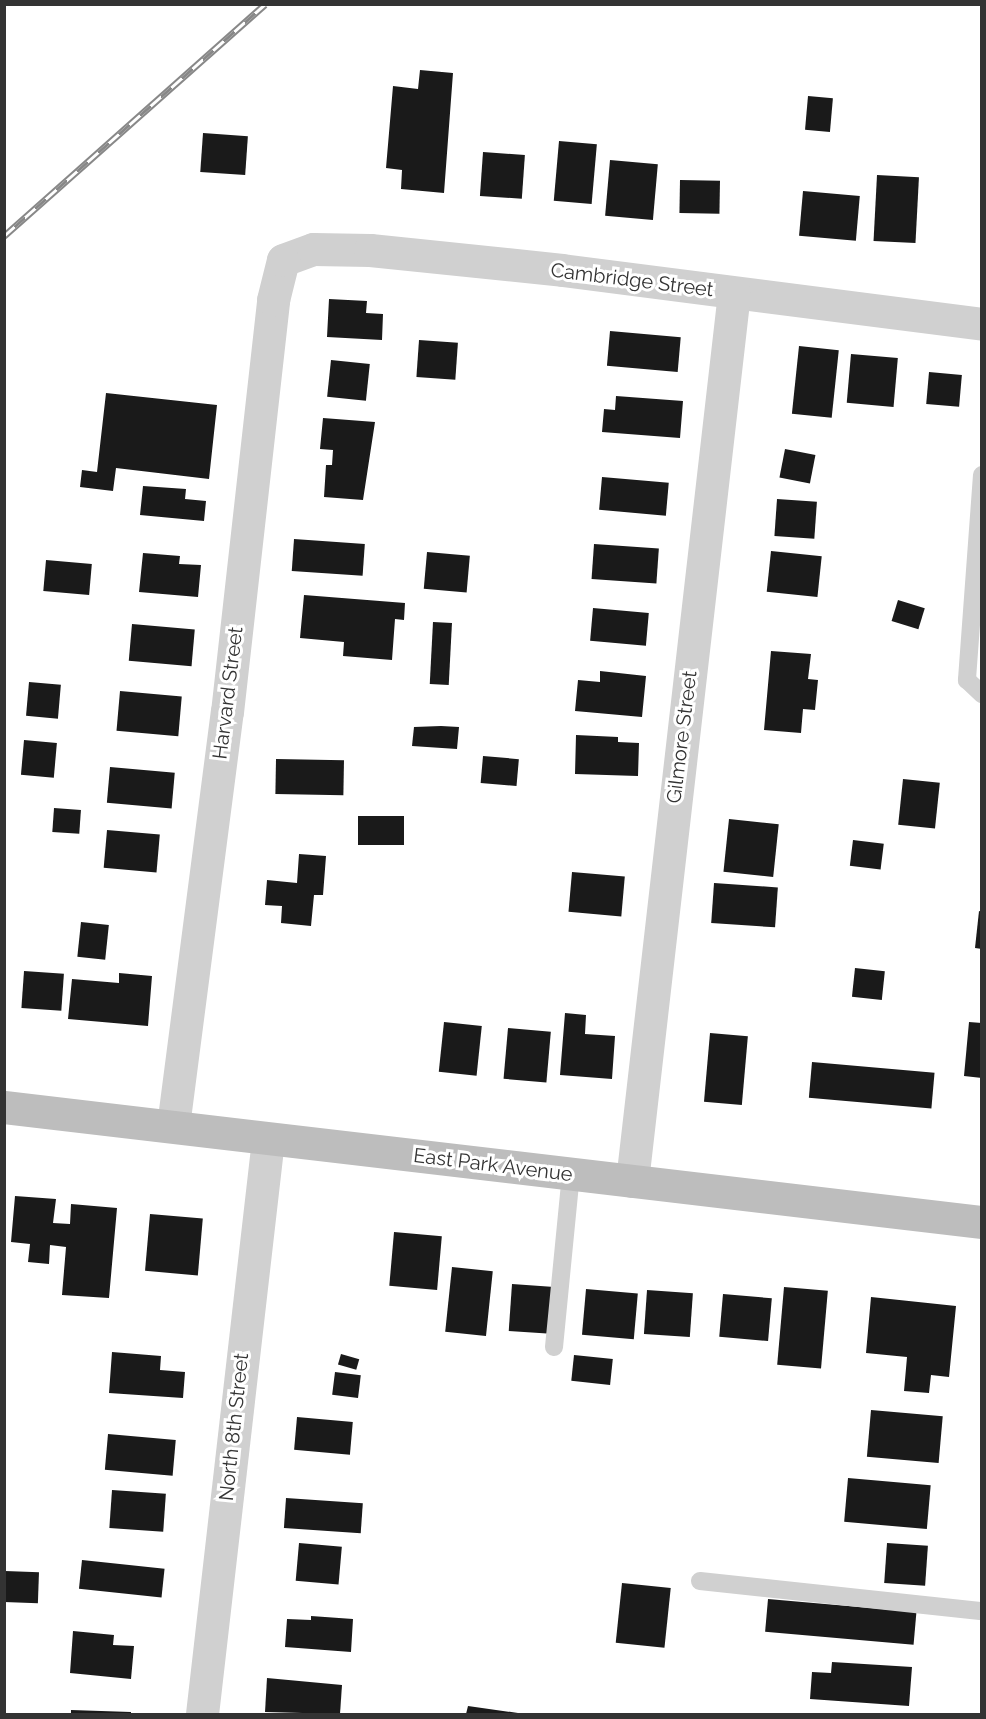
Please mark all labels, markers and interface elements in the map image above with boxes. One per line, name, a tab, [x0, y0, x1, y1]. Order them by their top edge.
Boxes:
street label: Cambridge Street	[549, 258, 715, 302]
street label: Harvard Street	[208, 625, 248, 761]
street label: Gilmore Street	[662, 669, 702, 805]
street label: East Park Avenue	[412, 1143, 574, 1187]
street label: North 8th Street	[214, 1352, 254, 1502]

